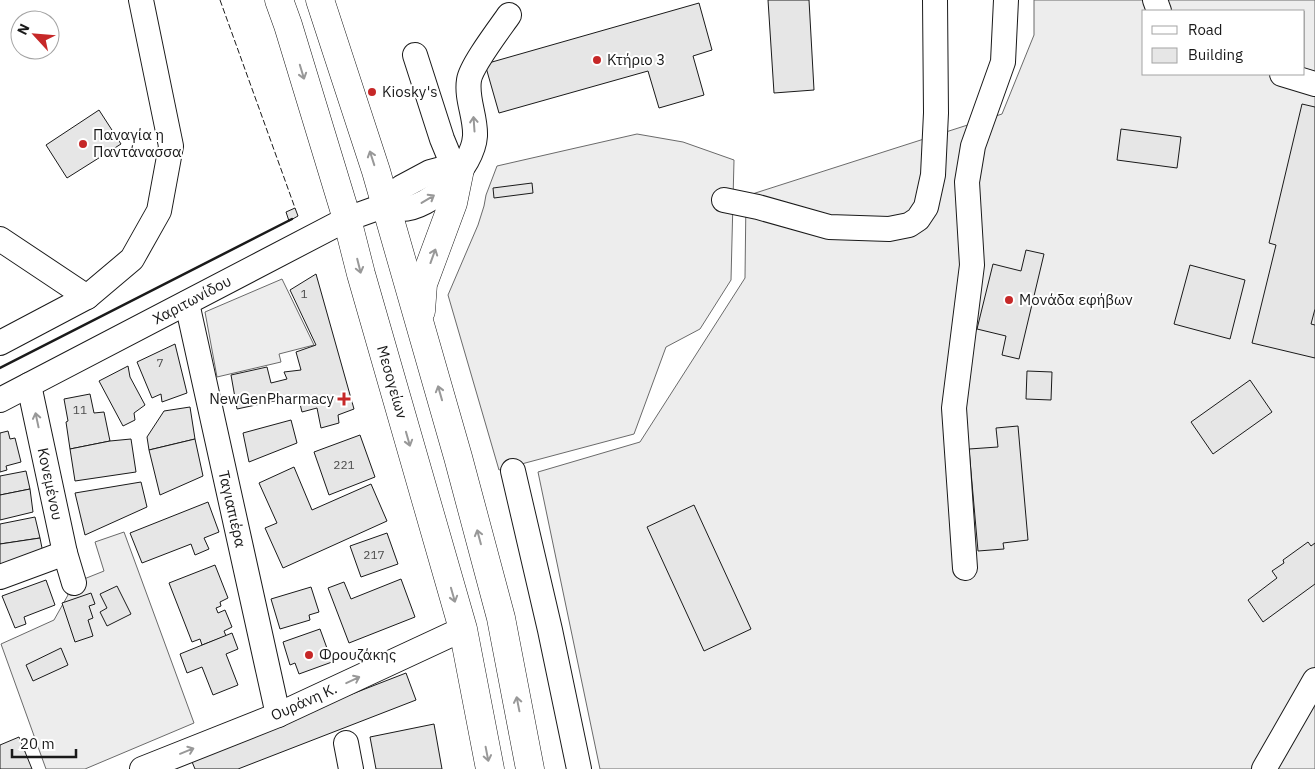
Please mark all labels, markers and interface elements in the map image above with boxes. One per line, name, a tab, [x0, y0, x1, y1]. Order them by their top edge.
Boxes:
north arrow	[10, 10, 60, 60]
legend	[1142, 10, 1305, 75]
text: Road	[1188, 20, 1223, 39]
text: N	[13, 21, 34, 38]
text: Building	[1188, 45, 1243, 64]
place label: Κτήριο 3	[607, 50, 665, 69]
marker: Κτήριο 3	[591, 54, 603, 66]
one-way arrow	[298, 63, 307, 79]
place label: Kiosky's	[382, 82, 438, 101]
marker: Kiosky's	[366, 86, 378, 98]
one-way arrow	[469, 117, 479, 133]
place label: Παναγία η Παντάνασσα	[93, 125, 182, 161]
marker: Παναγία η Παντάνασσα	[77, 138, 89, 150]
one-way arrow	[367, 151, 376, 167]
one-way arrow	[420, 194, 435, 204]
one-way arrow	[429, 248, 438, 264]
one-way arrow	[355, 257, 364, 273]
street label: Χαριτωνίδου	[149, 271, 234, 328]
house number: 1	[300, 286, 308, 301]
place label: Μονάδα εφήβων	[1019, 290, 1133, 309]
marker: Μονάδα εφήβων	[1003, 294, 1015, 306]
street label: Μεσογείων	[373, 343, 412, 421]
house number: 7	[156, 355, 164, 370]
one-way arrow	[435, 385, 445, 401]
place label: NewGenPharmacy	[209, 389, 335, 408]
marker: NewGenPharmacy	[338, 393, 350, 405]
house number: 11	[73, 402, 87, 417]
one-way arrow	[31, 412, 41, 428]
one-way arrow	[404, 431, 414, 447]
street label: Κονεμένου	[34, 446, 67, 522]
house number: 221	[333, 457, 355, 472]
street label: Ταγιαπιέρα	[214, 469, 251, 550]
one-way arrow	[474, 529, 484, 545]
house number: 217	[363, 547, 385, 562]
one-way arrow	[449, 587, 459, 603]
place label: Φρουζάκης	[319, 645, 396, 664]
marker: Φρουζάκης	[303, 649, 315, 661]
one-way arrow	[345, 675, 360, 684]
street label: Ουράνη Κ.	[268, 678, 340, 725]
one-way arrow	[512, 696, 522, 712]
scale bar	[12, 726, 76, 758]
text: 20 m	[20, 734, 55, 753]
one-way arrow	[179, 746, 194, 755]
one-way arrow	[482, 746, 492, 762]

